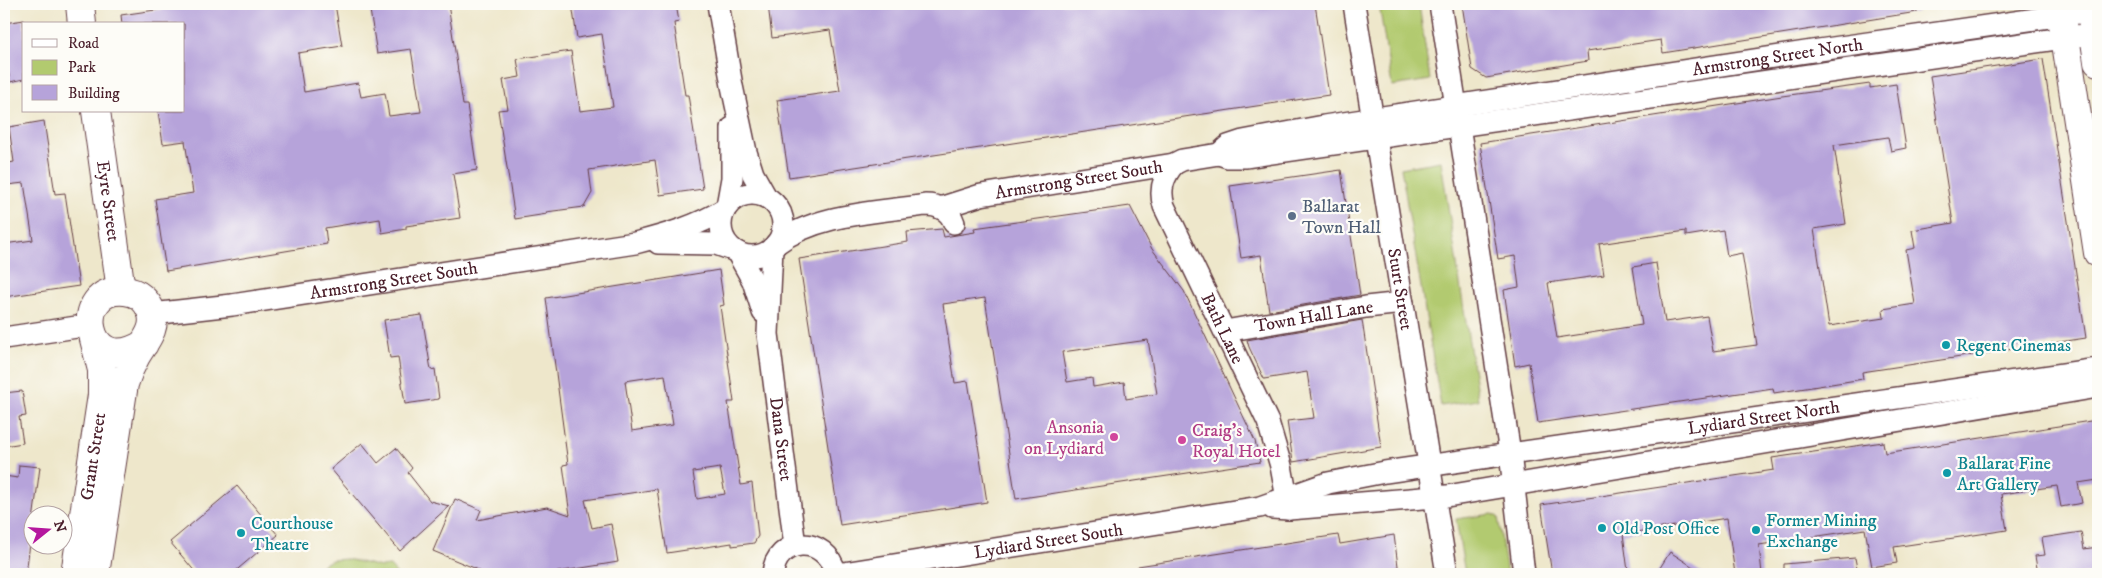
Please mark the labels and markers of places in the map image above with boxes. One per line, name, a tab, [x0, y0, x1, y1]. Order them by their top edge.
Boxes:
place label: Ballarat Town Hall	[1302, 196, 1381, 239]
marker: Ballarat Town Hall	[1286, 210, 1298, 222]
place label: Regent Cinemas	[1956, 335, 2071, 357]
marker: Regent Cinemas	[1940, 339, 1952, 351]
place label: Ansonia on Lydiard	[1024, 417, 1104, 460]
place label: Craig's Royal Hotel	[1192, 420, 1281, 463]
marker: Ansonia on Lydiard	[1108, 431, 1120, 443]
marker: Craig's Royal Hotel	[1176, 434, 1188, 446]
place label: Ballarat Fine Art Gallery	[1957, 453, 2051, 496]
marker: Ballarat Fine Art Gallery	[1941, 467, 1953, 479]
place label: Former Mining Exchange	[1766, 510, 1877, 553]
place label: Courthouse Theatre	[251, 513, 333, 556]
place label: Old Post Office	[1612, 518, 1719, 540]
marker: Old Post Office	[1596, 522, 1608, 534]
marker: Former Mining Exchange	[1750, 524, 1762, 536]
marker: Courthouse Theatre	[235, 527, 247, 539]

